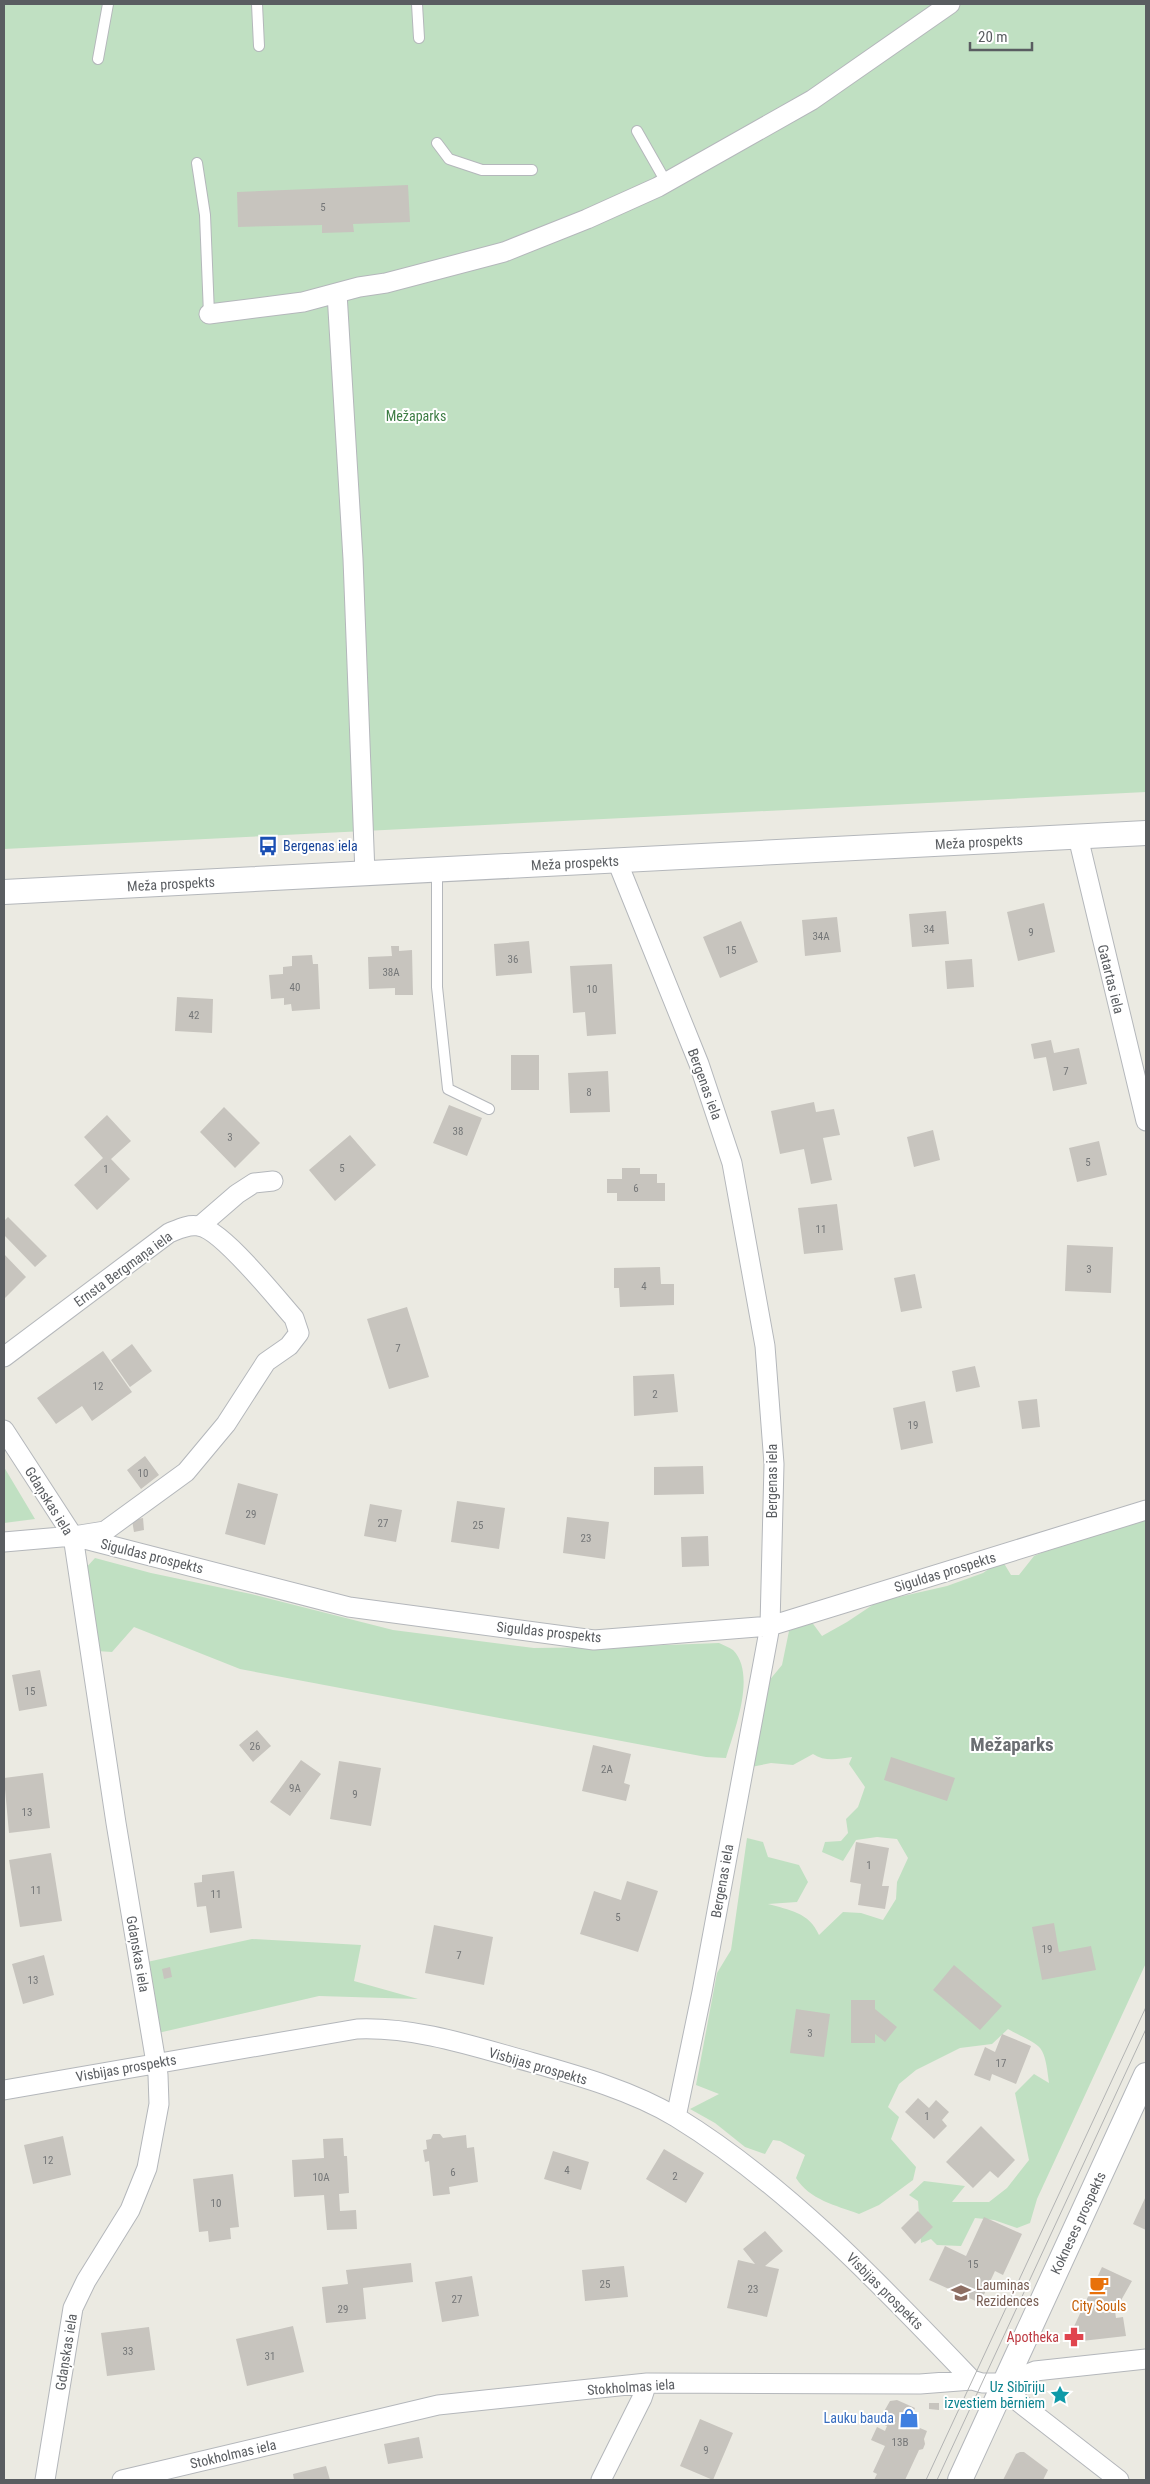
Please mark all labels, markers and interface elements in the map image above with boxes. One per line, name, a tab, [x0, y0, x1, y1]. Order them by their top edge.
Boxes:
scale bar	[970, 20, 1032, 52]
text: 20 m	[978, 28, 1008, 46]
house number: 5	[320, 201, 326, 214]
park label: Mežaparks	[386, 408, 446, 424]
street label: Meža prospekts	[935, 832, 1023, 852]
bus stop icon: Bergenas iela	[257, 835, 279, 857]
place label: Bergenas iela	[283, 838, 358, 854]
street label: Meža prospekts	[531, 853, 619, 873]
street label: Meža prospekts	[127, 874, 215, 894]
house number: 34	[924, 923, 935, 936]
house number: 9	[1028, 926, 1034, 939]
house number: 34A	[812, 930, 830, 943]
street label: Gatartas iela	[1095, 943, 1127, 1015]
house number: 15	[726, 944, 736, 957]
house number: 36	[508, 953, 518, 966]
house number: 38A	[382, 966, 400, 979]
house number: 40	[290, 981, 300, 994]
house number: 10	[587, 983, 597, 996]
house number: 42	[189, 1009, 199, 1022]
street label: Bergenas iela	[685, 1046, 725, 1122]
house number: 7	[1063, 1065, 1069, 1078]
house number: 8	[586, 1086, 592, 1099]
house number: 38	[453, 1125, 463, 1138]
house number: 3	[227, 1131, 233, 1144]
house number: 5	[1085, 1156, 1091, 1169]
house number: 5	[339, 1162, 345, 1175]
house number: 1	[103, 1163, 109, 1176]
house number: 6	[633, 1182, 639, 1195]
house number: 11	[816, 1223, 826, 1236]
street label: Ernsta Bergmaņa iela	[71, 1228, 176, 1311]
house number: 3	[1086, 1263, 1092, 1276]
house number: 4	[641, 1280, 647, 1293]
house number: 7	[395, 1342, 401, 1355]
house number: 12	[93, 1380, 103, 1393]
house number: 2	[652, 1388, 658, 1401]
house number: 19	[908, 1419, 918, 1432]
street label: Bergenas iela	[764, 1444, 780, 1518]
street label: Gdaņskas iela	[21, 1464, 76, 1539]
house number: 10	[138, 1467, 148, 1480]
house number: 29	[246, 1508, 256, 1521]
house number: 27	[378, 1517, 388, 1530]
house number: 25	[473, 1519, 483, 1532]
house number: 23	[581, 1532, 591, 1545]
street label: Siguldas prospekts	[99, 1535, 205, 1577]
street label: Siguldas prospekts	[892, 1549, 998, 1595]
street label: Siguldas prospekts	[496, 1619, 602, 1645]
house number: 15	[25, 1685, 35, 1698]
district label: Mežaparks	[970, 1733, 1054, 1756]
house number: 26	[250, 1740, 260, 1753]
house number: 2A	[601, 1763, 614, 1776]
house number: 9A	[289, 1782, 302, 1795]
house number: 9	[352, 1788, 358, 1801]
house number: 13	[22, 1806, 32, 1819]
street label: Bergenas iela	[708, 1843, 736, 1919]
house number: 1	[866, 1859, 872, 1872]
house number: 11	[31, 1884, 41, 1897]
house number: 11	[211, 1888, 221, 1901]
house number: 5	[615, 1911, 621, 1924]
street label: Gdaņskas iela	[122, 1914, 153, 1994]
house number: 19	[1042, 1943, 1052, 1956]
house number: 7	[456, 1949, 462, 1962]
house number: 13	[28, 1974, 38, 1987]
house number: 3	[807, 2027, 813, 2040]
street label: Visbijas prospekts	[487, 2044, 589, 2088]
street label: Visbijas prospekts	[75, 2051, 177, 2085]
house number: 17	[996, 2057, 1006, 2070]
house number: 1	[924, 2110, 930, 2123]
house number: 12	[43, 2154, 53, 2167]
house number: 4	[564, 2164, 570, 2177]
house number: 6	[450, 2166, 456, 2179]
street label: Kokneses prospekts	[1047, 2169, 1109, 2277]
house number: 2	[672, 2170, 678, 2183]
house number: 10A	[312, 2171, 330, 2184]
house number: 10	[211, 2197, 221, 2210]
street label: Visbijas prospekts	[843, 2249, 927, 2333]
house number: 15	[968, 2258, 978, 2271]
cafe icon: City Souls	[1088, 2274, 1110, 2296]
place label: Laumiņas Rezidences	[976, 2277, 1039, 2309]
house number: 25	[600, 2278, 610, 2291]
school or university icon: Laumiņas Rezidences	[950, 2282, 972, 2304]
house number: 23	[748, 2283, 758, 2296]
house number: 27	[452, 2293, 462, 2306]
place label: City Souls	[1072, 2298, 1127, 2314]
house number: 29	[338, 2303, 348, 2316]
street label: Gdaņskas iela	[52, 2313, 81, 2392]
pharmacy icon: Apotheka	[1063, 2326, 1085, 2348]
place label: Apotheka	[1007, 2329, 1059, 2345]
house number: 33	[123, 2345, 133, 2358]
house number: 31	[265, 2350, 275, 2363]
street label: Stokholmas iela	[586, 2376, 676, 2398]
place label: Uz Sibīriju izvestiem bērniem	[944, 2379, 1045, 2411]
place icon: Uz Sibīriju izvestiem bērniem	[1049, 2384, 1071, 2406]
shop icon: Lauku bauda	[898, 2407, 920, 2429]
place label: Lauku bauda	[824, 2410, 894, 2426]
street label: Stokholmas iela	[188, 2436, 278, 2472]
house number: 13B	[892, 2436, 908, 2449]
house number: 9	[703, 2444, 709, 2457]

